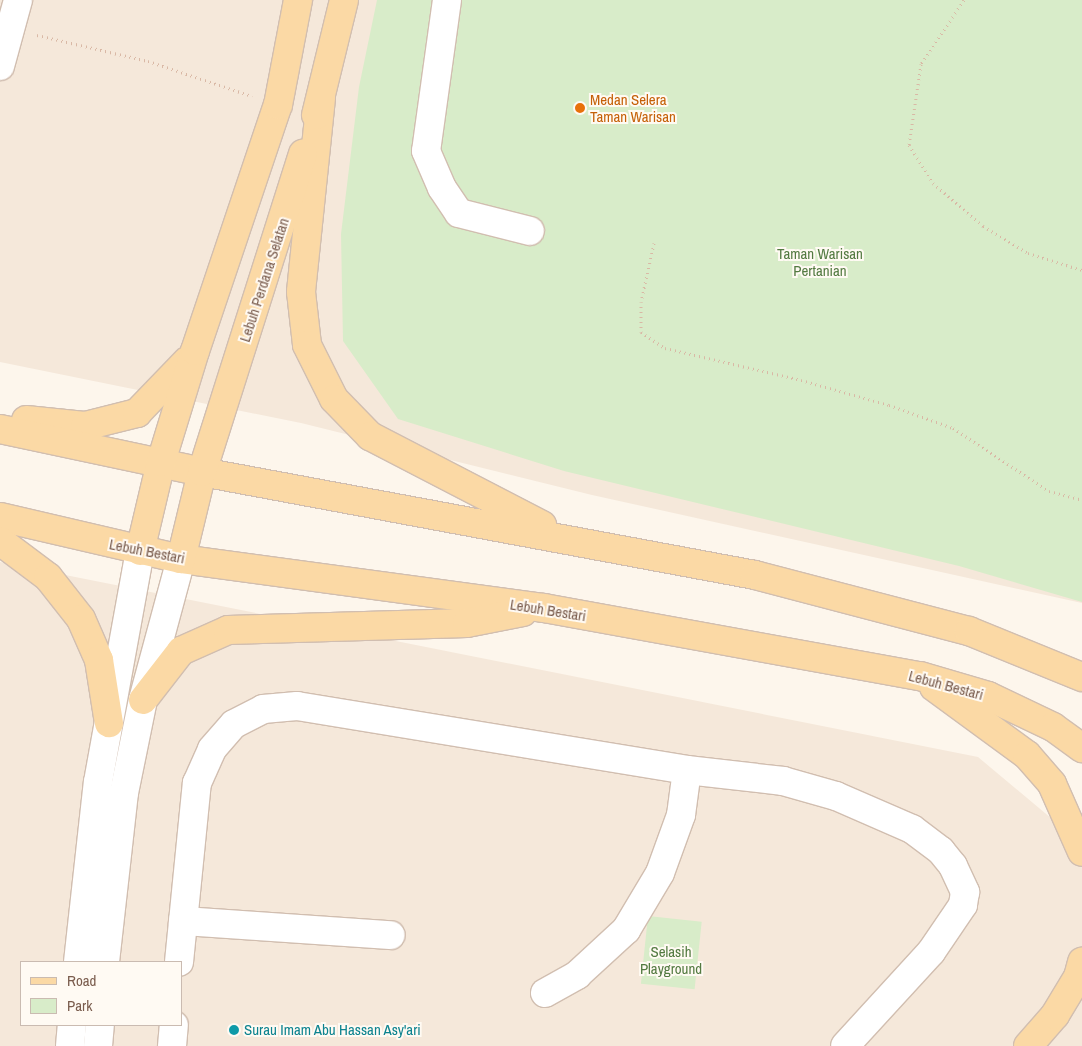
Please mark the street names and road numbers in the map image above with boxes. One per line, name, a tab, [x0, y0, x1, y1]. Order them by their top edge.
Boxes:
street label: Lebuh Perdana Selatan	[235, 216, 293, 344]
street label: Lebuh Bestari	[108, 535, 186, 567]
street label: Lebuh Bestari	[509, 595, 587, 625]
street label: Lebuh Bestari	[907, 666, 985, 704]

